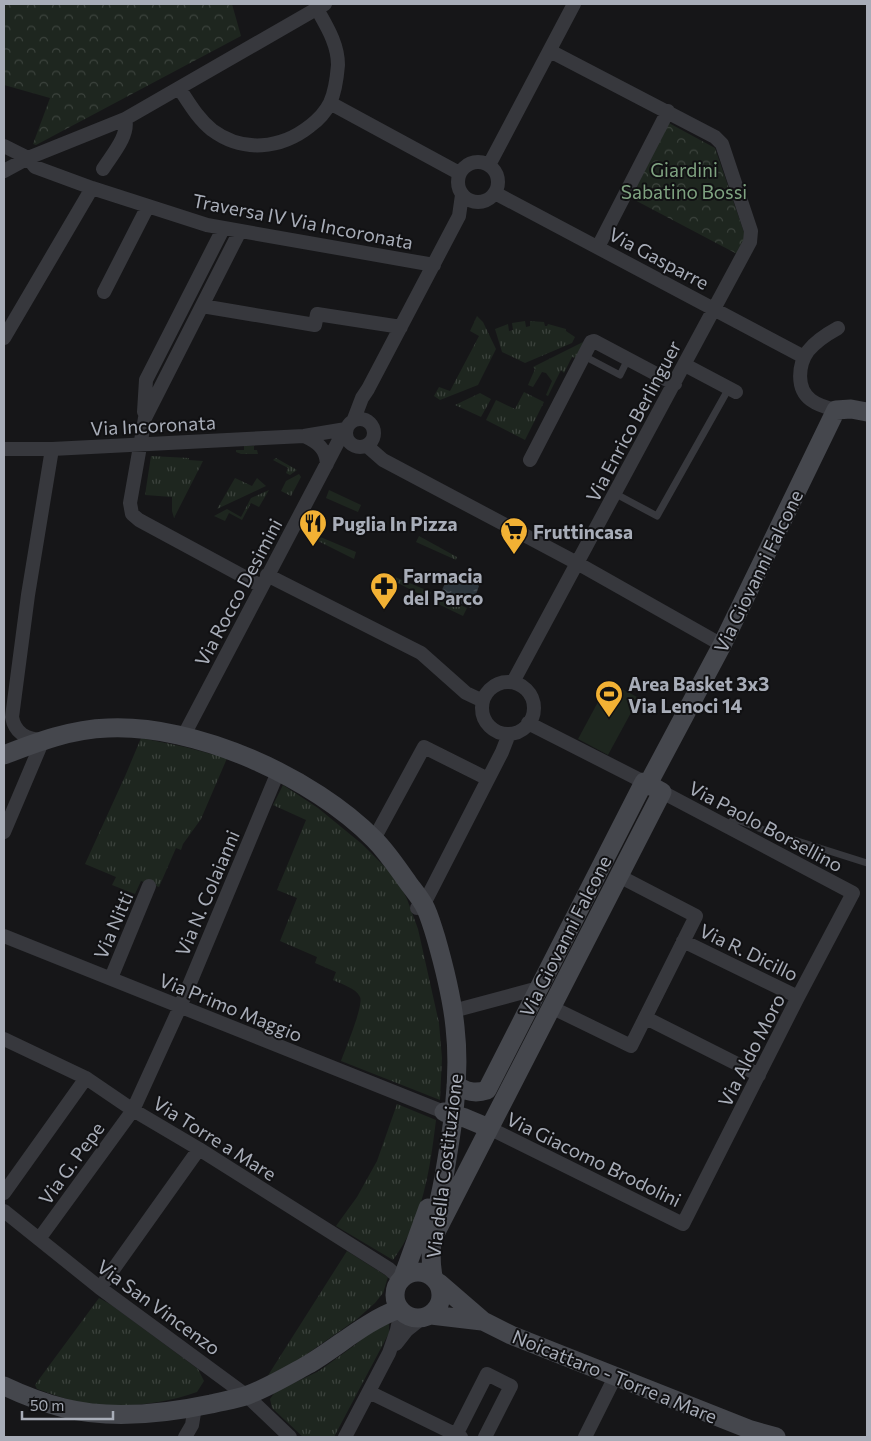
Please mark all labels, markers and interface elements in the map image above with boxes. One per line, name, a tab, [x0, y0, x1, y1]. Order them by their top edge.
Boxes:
park label: Giardini Sabatino Bossi	[621, 158, 747, 203]
street label: Traversa IV Via Incoronata	[191, 188, 415, 254]
street label: Via Gasparre	[605, 222, 713, 294]
street label: Via Enrico Berlinguer	[581, 336, 685, 506]
street label: Via Incoronata	[90, 410, 216, 440]
street label: Via Giovanni Falcone	[709, 486, 807, 656]
restaurant icon: Puglia In Pizza	[298, 508, 328, 547]
place label: Puglia In Pizza	[332, 512, 458, 535]
street label: Via Rocco Desimini	[189, 514, 287, 670]
supermarket icon: Fruttincasa	[499, 516, 529, 555]
place label: Fruttincasa	[533, 520, 633, 543]
place label: Farmacia del Parco	[403, 564, 483, 609]
pharmacy icon: Farmacia del Parco	[369, 571, 399, 610]
place label: Area Basket 3x3 Via Lenoci 14	[628, 672, 769, 717]
sports icon: Area Basket 3x3 Via Lenoci 14	[594, 679, 624, 718]
street label: Via Paolo Borsellino	[685, 776, 847, 876]
street label: Via N. Colaianni	[170, 827, 244, 959]
street label: Via Giovanni Falcone	[514, 851, 616, 1021]
street label: Via Nitti	[89, 888, 137, 962]
street label: Via R. Dicillo	[696, 918, 802, 986]
street label: Via Primo Maggio	[156, 968, 306, 1046]
street label: Via Aldo Moro	[713, 990, 789, 1110]
street label: Via della Costituzione	[421, 1072, 467, 1260]
street label: Via Torre a Mare	[149, 1091, 281, 1185]
street label: Via Giacomo Brodolini	[503, 1107, 685, 1211]
street label: Via G. Pepe	[33, 1117, 109, 1209]
street label: Via San Vincenzo	[93, 1254, 225, 1360]
street label: Noicattaro - Torre a Mare	[509, 1324, 721, 1428]
scale bar	[22, 1388, 114, 1420]
text: 50 m	[30, 1396, 64, 1414]

